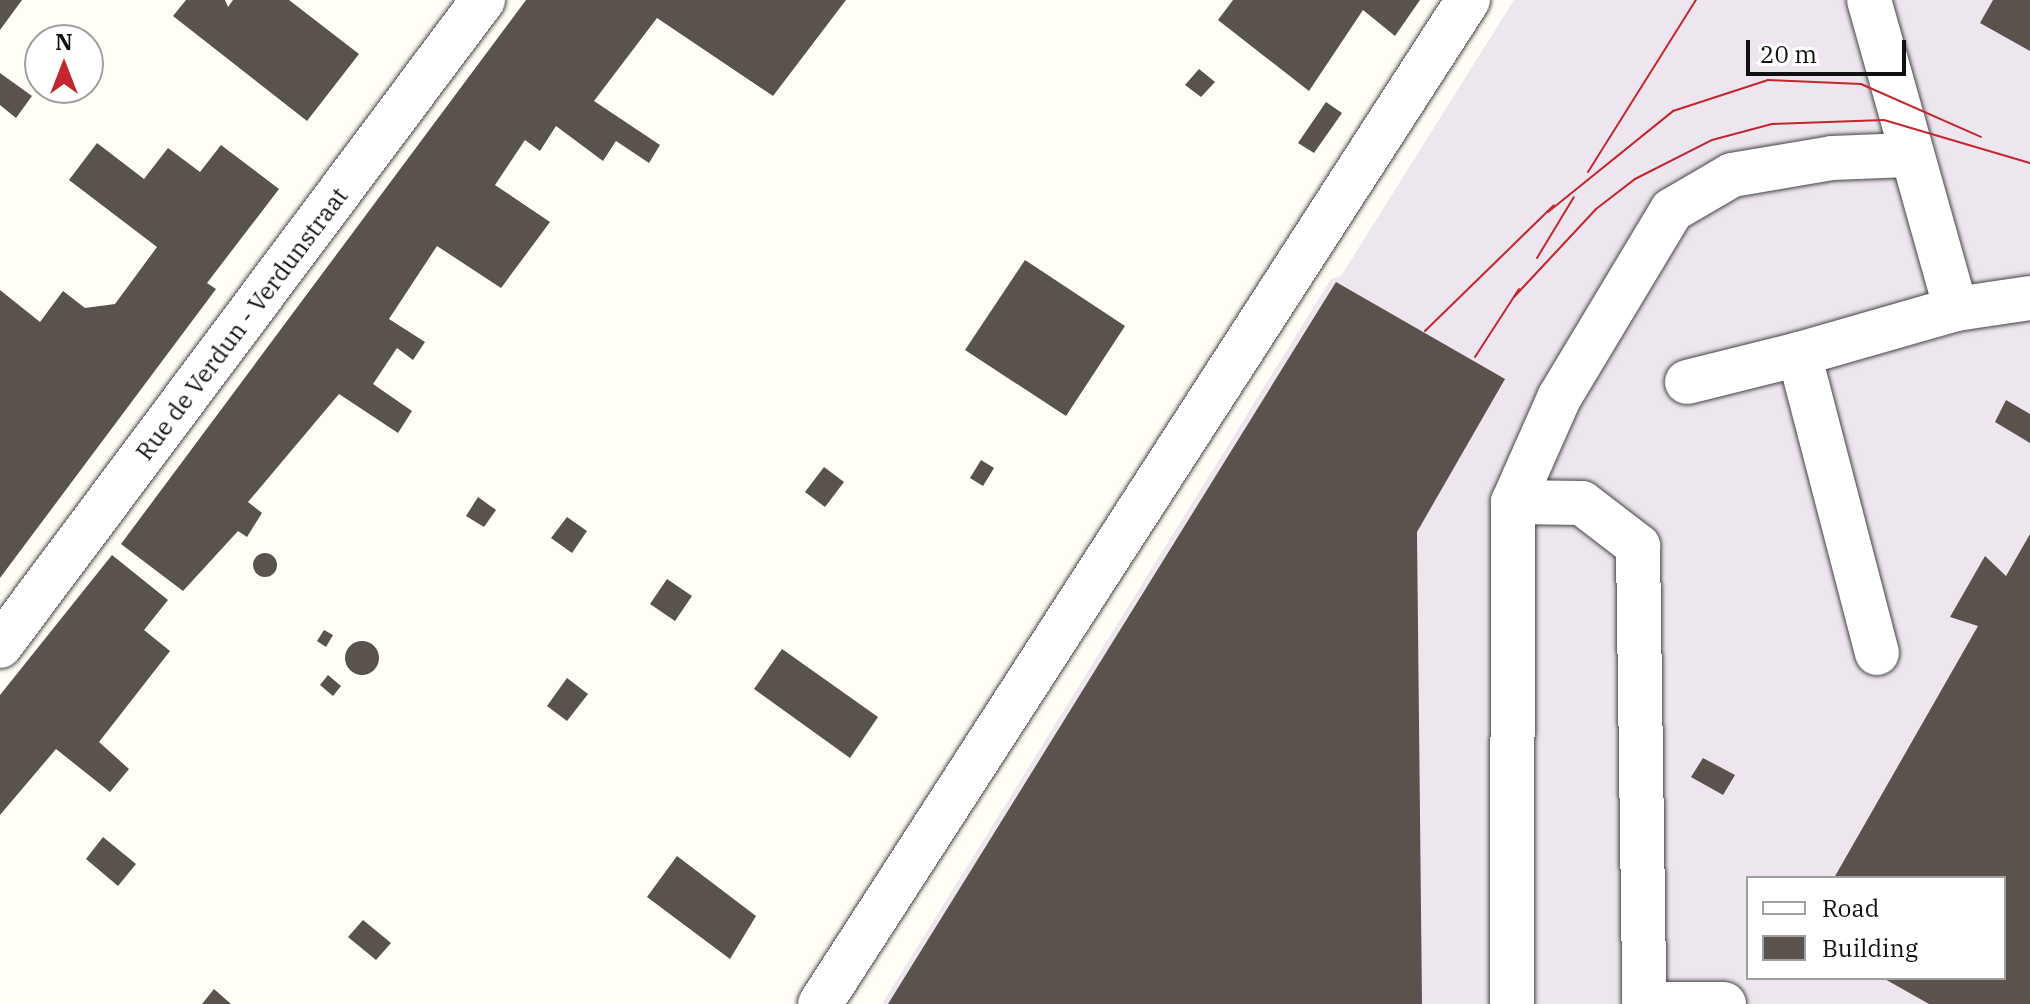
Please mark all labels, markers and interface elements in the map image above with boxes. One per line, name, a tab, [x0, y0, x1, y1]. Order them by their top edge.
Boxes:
north arrow	[24, 24, 104, 104]
scale bar	[1750, 24, 1910, 74]
text: N	[55, 27, 73, 56]
text: 20 m	[1760, 38, 1817, 70]
street label: Rue de Verdun - Verdunstraat	[130, 182, 354, 466]
legend	[1746, 876, 2006, 980]
text: Road	[1822, 892, 1879, 924]
text: Building	[1822, 932, 1918, 964]

